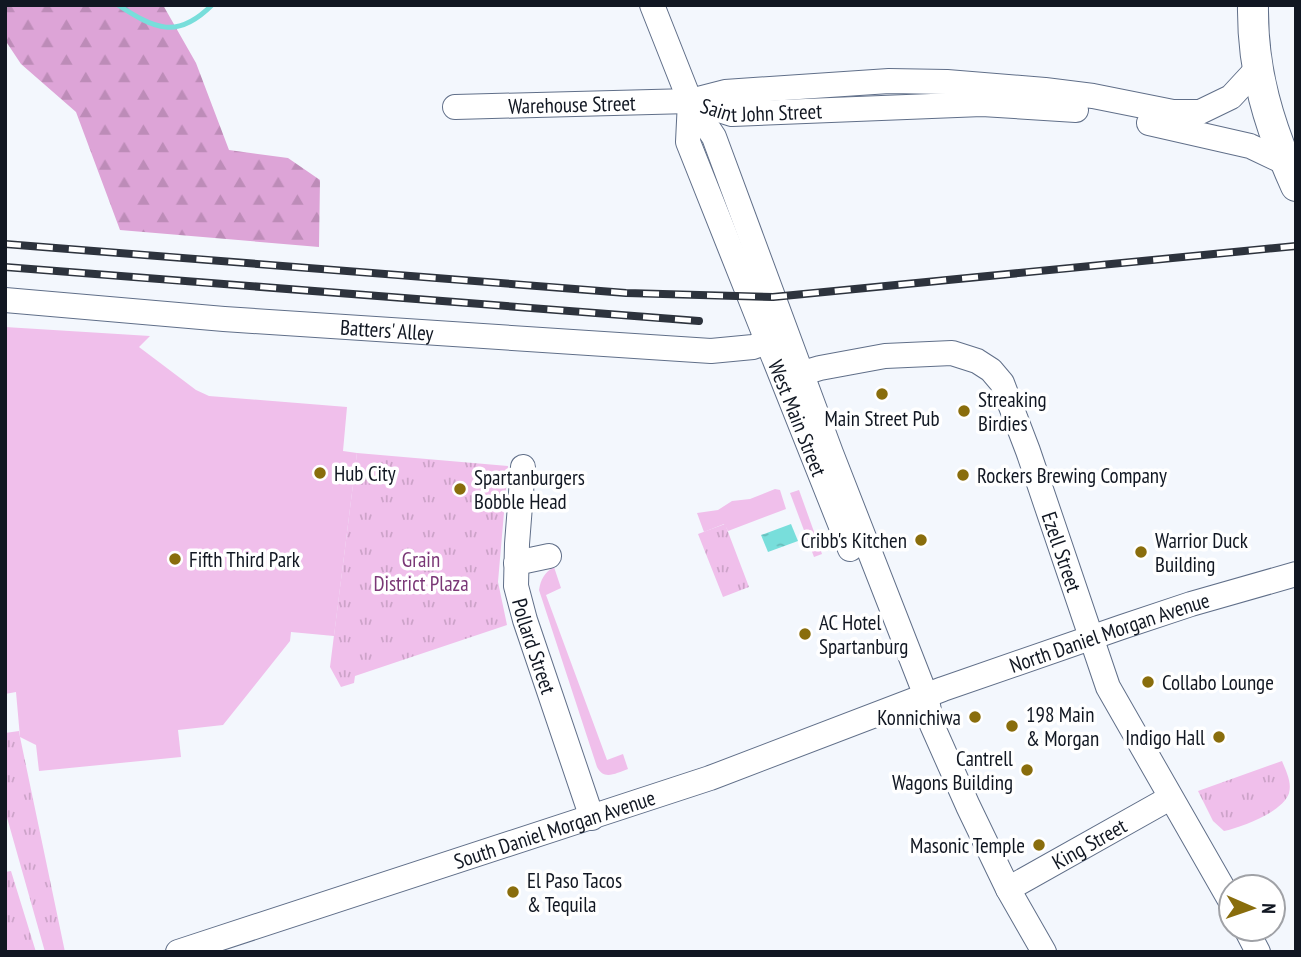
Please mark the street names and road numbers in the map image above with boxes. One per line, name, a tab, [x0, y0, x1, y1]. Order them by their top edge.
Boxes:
street label: Warehouse Street	[508, 89, 636, 119]
street label: Saint John Street	[697, 91, 823, 128]
street label: Batters' Alley	[339, 313, 434, 346]
street label: West Main Street	[763, 356, 833, 480]
street label: Ezell Street	[1036, 508, 1088, 596]
street label: North Daniel Morgan Avenue	[1006, 586, 1212, 678]
street label: Pollard Street	[506, 595, 563, 698]
street label: South Daniel Morgan Avenue	[450, 783, 658, 874]
street label: King Street	[1047, 812, 1131, 875]

